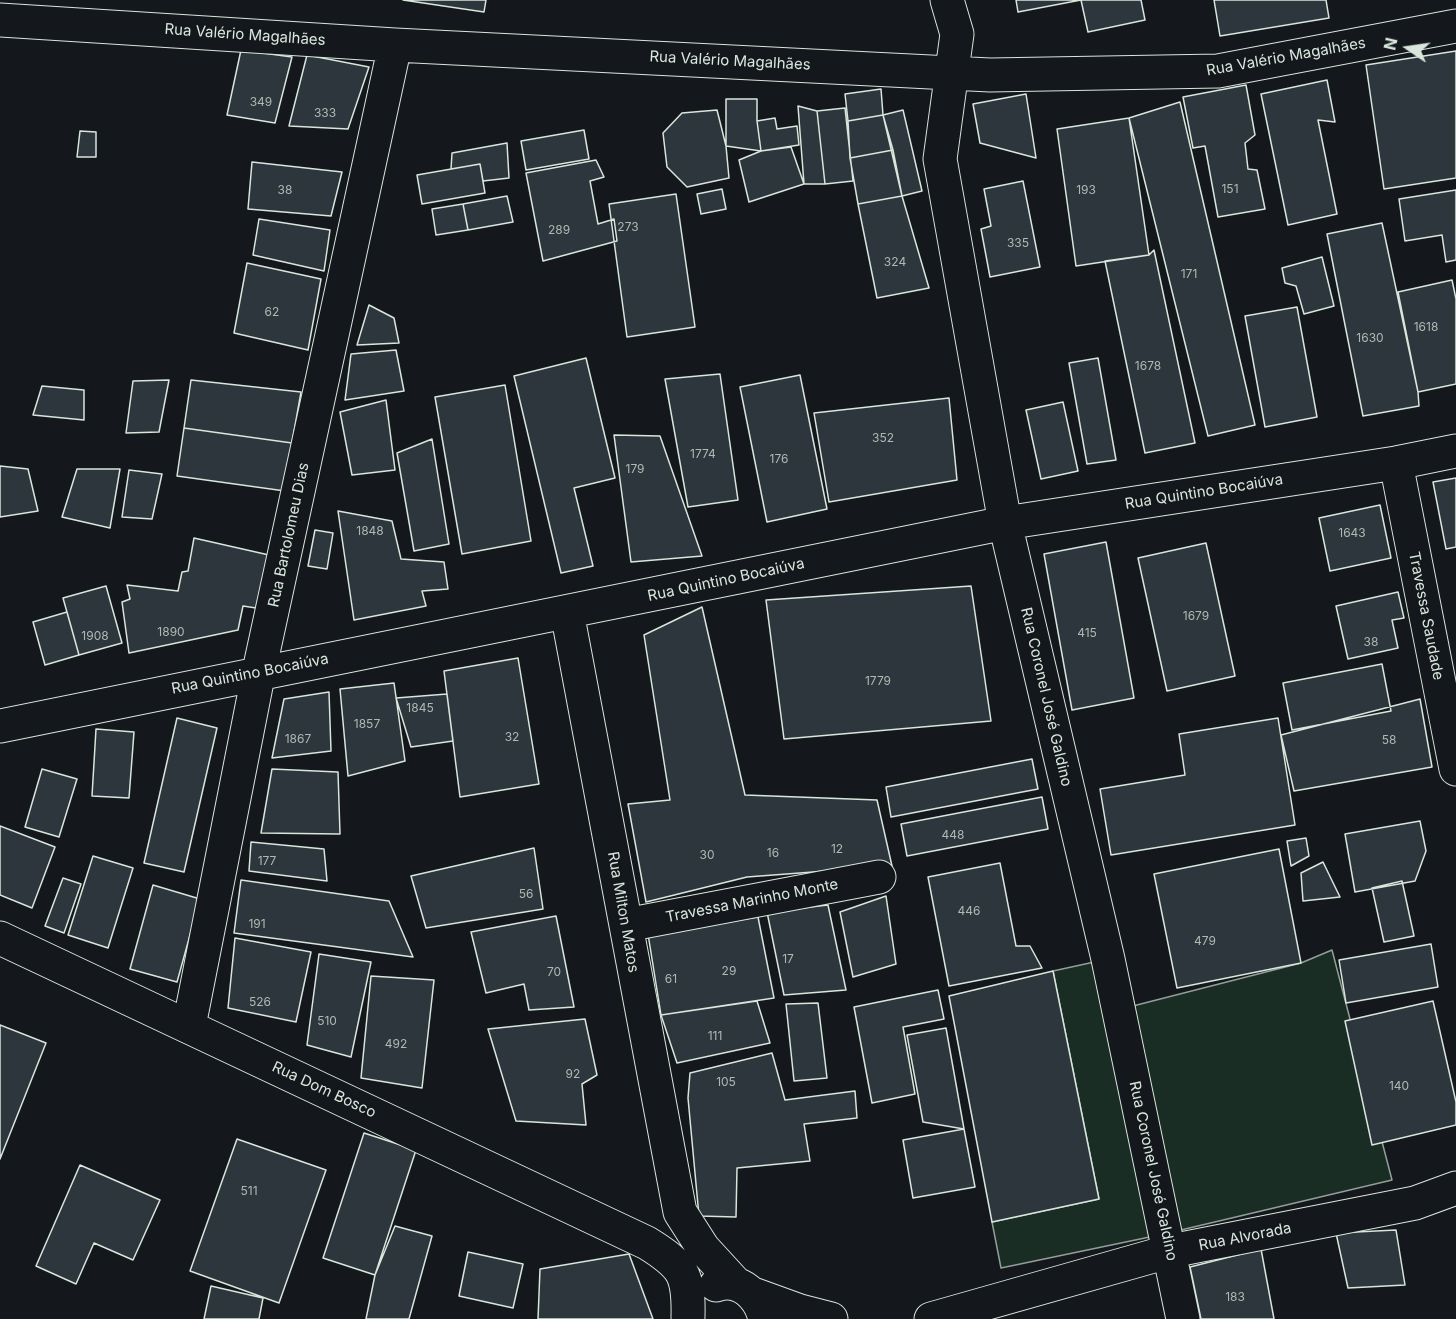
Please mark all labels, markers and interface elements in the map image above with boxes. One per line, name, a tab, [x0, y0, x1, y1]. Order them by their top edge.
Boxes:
north arrow	[1378, 18, 1438, 78]
street label: Rua Valério Magalhães	[164, 20, 326, 50]
street label: Rua Valério Magalhães	[1205, 34, 1367, 80]
text: N	[1379, 36, 1402, 52]
street label: Rua Valério Magalhães	[649, 48, 811, 74]
house number: 349	[250, 95, 272, 109]
house number: 333	[314, 106, 336, 120]
house number: 151	[1221, 182, 1239, 196]
house number: 38	[278, 183, 292, 197]
house number: 193	[1076, 183, 1096, 197]
house number: 273	[617, 220, 639, 234]
house number: 289	[548, 223, 570, 237]
house number: 335	[1007, 236, 1029, 250]
house number: 324	[884, 255, 906, 269]
house number: 171	[1181, 267, 1197, 281]
house number: 62	[265, 305, 279, 319]
house number: 1618	[1414, 320, 1438, 334]
house number: 1630	[1356, 331, 1384, 345]
house number: 1678	[1135, 359, 1161, 373]
house number: 352	[872, 431, 894, 445]
house number: 1774	[690, 447, 716, 461]
house number: 176	[770, 452, 788, 466]
street label: Rua Bartolomeu Dias	[265, 461, 313, 609]
house number: 179	[626, 462, 644, 476]
street label: Rua Quintino Bocaiúva	[1124, 471, 1284, 513]
house number: 1848	[356, 524, 384, 538]
house number: 1643	[1338, 526, 1366, 540]
street label: Travessa Saudade	[1405, 550, 1447, 682]
street label: Rua Quintino Bocaiúva	[646, 555, 806, 605]
street label: Rua Coronel José Galdino	[1017, 606, 1075, 788]
house number: 1679	[1183, 609, 1209, 623]
house number: 1890	[157, 625, 185, 639]
house number: 415	[1077, 626, 1097, 640]
house number: 1908	[81, 629, 109, 643]
house number: 38	[1364, 635, 1378, 649]
street label: Rua Quintino Bocaiúva	[170, 650, 330, 698]
house number: 1779	[865, 674, 891, 688]
house number: 1845	[406, 701, 434, 715]
house number: 1857	[354, 717, 380, 731]
house number: 32	[505, 730, 519, 744]
house number: 1867	[285, 732, 311, 746]
house number: 58	[1382, 733, 1396, 747]
house number: 448	[942, 828, 964, 842]
house number: 12	[831, 842, 843, 856]
house number: 16	[767, 846, 779, 860]
house number: 30	[700, 848, 714, 862]
street label: Rua Milton Matos	[603, 850, 643, 974]
house number: 177	[258, 854, 276, 868]
street label: Travessa Marinho Monte	[664, 875, 840, 927]
house number: 56	[519, 887, 533, 901]
house number: 446	[958, 904, 980, 918]
house number: 191	[248, 917, 266, 931]
house number: 479	[1194, 934, 1216, 948]
house number: 17	[782, 952, 794, 966]
house number: 29	[722, 964, 736, 978]
house number: 70	[547, 965, 561, 979]
house number: 61	[665, 972, 677, 986]
house number: 526	[249, 995, 271, 1009]
house number: 510	[317, 1014, 337, 1028]
house number: 111	[708, 1029, 722, 1043]
house number: 492	[385, 1037, 407, 1051]
street label: Rua Dom Bosco	[269, 1058, 379, 1122]
house number: 92	[566, 1067, 580, 1081]
house number: 105	[716, 1075, 736, 1089]
street label: Rua Coronel José Galdino	[1125, 1079, 1181, 1263]
house number: 140	[1389, 1079, 1409, 1093]
house number: 511	[240, 1184, 258, 1198]
street label: Rua Alvorada	[1197, 1219, 1293, 1255]
house number: 183	[1225, 1290, 1245, 1304]

